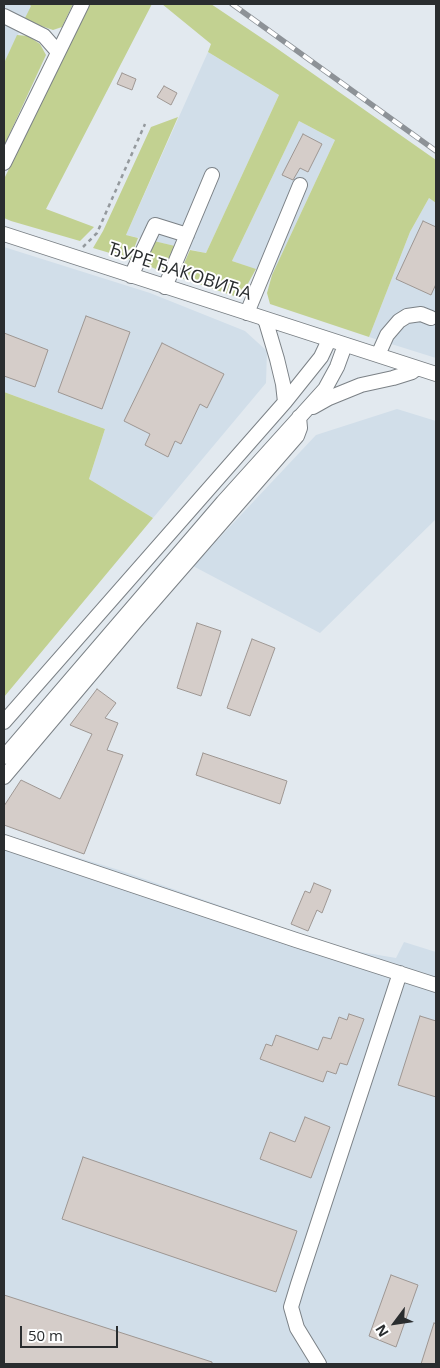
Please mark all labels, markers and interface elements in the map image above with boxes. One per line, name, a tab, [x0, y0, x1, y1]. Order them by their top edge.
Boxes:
street label: ЂУРЕ ЂАКОВИЋА	[106, 239, 254, 305]
north arrow	[370, 1298, 420, 1348]
scale bar	[22, 1316, 120, 1348]
text: N	[371, 1321, 393, 1341]
text: 50 m	[28, 1325, 63, 1345]

